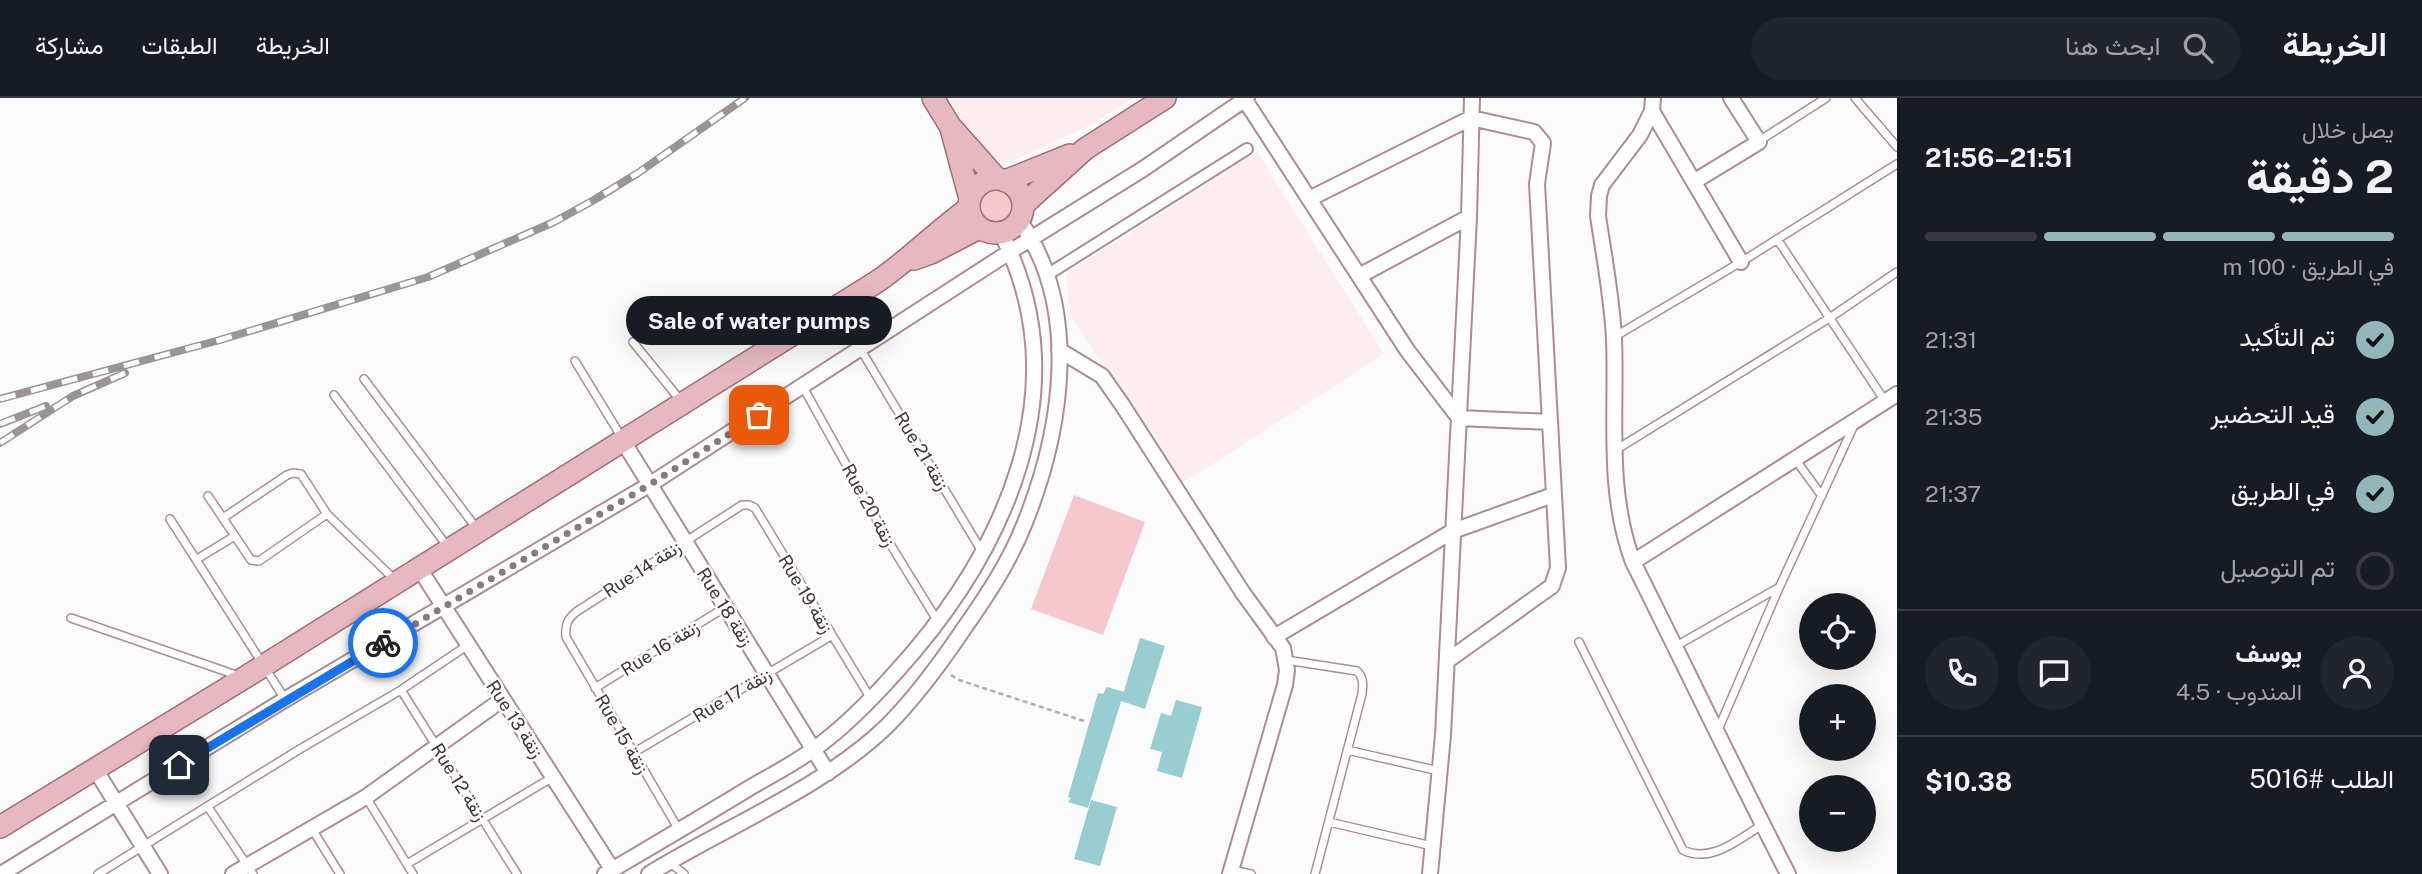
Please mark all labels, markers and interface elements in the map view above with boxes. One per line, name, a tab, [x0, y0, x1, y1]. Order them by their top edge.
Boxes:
search box	[1751, 17, 2241, 80]
text: الخريطة	[2283, 25, 2387, 63]
icon: search	[2179, 29, 2217, 67]
text: ابحث هنا	[2065, 30, 2161, 61]
text: مشاركة	[35, 31, 103, 59]
text: الطبقات	[141, 31, 218, 59]
text: الخريطة	[256, 31, 330, 59]
text: يصل خلال	[2302, 116, 2394, 143]
text: 21:51–21:56	[1925, 142, 2073, 173]
text: 2 دقيقة	[2246, 149, 2394, 203]
text: في الطريق · 100 m	[2223, 253, 2394, 280]
callout: Sale of water pumps	[626, 296, 892, 345]
text: Sale of water pumps	[648, 307, 870, 334]
text: تم التأكيد	[2239, 321, 2335, 352]
icon: check	[2356, 321, 2394, 359]
text: 21:31	[1925, 326, 1977, 353]
pin	[729, 385, 789, 445]
icon: bag	[740, 396, 778, 434]
text: قيد التحضير	[2210, 398, 2335, 429]
icon: check	[2356, 398, 2394, 436]
text: 21:35	[1925, 403, 1982, 430]
street label: Rue 21 زنقة	[890, 408, 954, 495]
street label: Rue 20 زنقة	[837, 460, 900, 551]
text: في الطريق	[2231, 475, 2335, 506]
icon: check	[2356, 475, 2394, 513]
text: 21:37	[1925, 480, 1981, 507]
street label: Rue 14 زنقة	[599, 536, 685, 603]
street label: Rue 19 زنقة	[773, 551, 838, 638]
text: تم التوصيل	[2220, 552, 2335, 583]
street label: Rue 18 زنقة	[692, 564, 757, 651]
map controls	[1799, 593, 1876, 852]
button: locate	[1799, 593, 1876, 670]
courier	[348, 608, 418, 678]
street label: Rue 16 زنقة	[617, 616, 703, 681]
icon: bike	[364, 624, 402, 662]
button: phone	[1925, 636, 1999, 710]
button: chat	[2017, 636, 2091, 710]
button: person	[2320, 636, 2394, 710]
text: يوسف	[2235, 637, 2302, 668]
street label: Rue 17 زنقة	[689, 663, 776, 727]
street label: Rue 13 زنقة	[481, 676, 548, 762]
text: المندوب · 4.5	[2176, 678, 2302, 705]
button: +	[1799, 684, 1876, 761]
street label: Rue 15 زنقة	[590, 690, 653, 778]
pin	[149, 735, 209, 795]
street label: Rue 12 زنقة	[426, 739, 491, 825]
icon: home	[160, 746, 198, 784]
text: الطلب #5016	[2249, 763, 2394, 794]
text: $10.38	[1925, 766, 2012, 797]
button: −	[1799, 775, 1876, 852]

